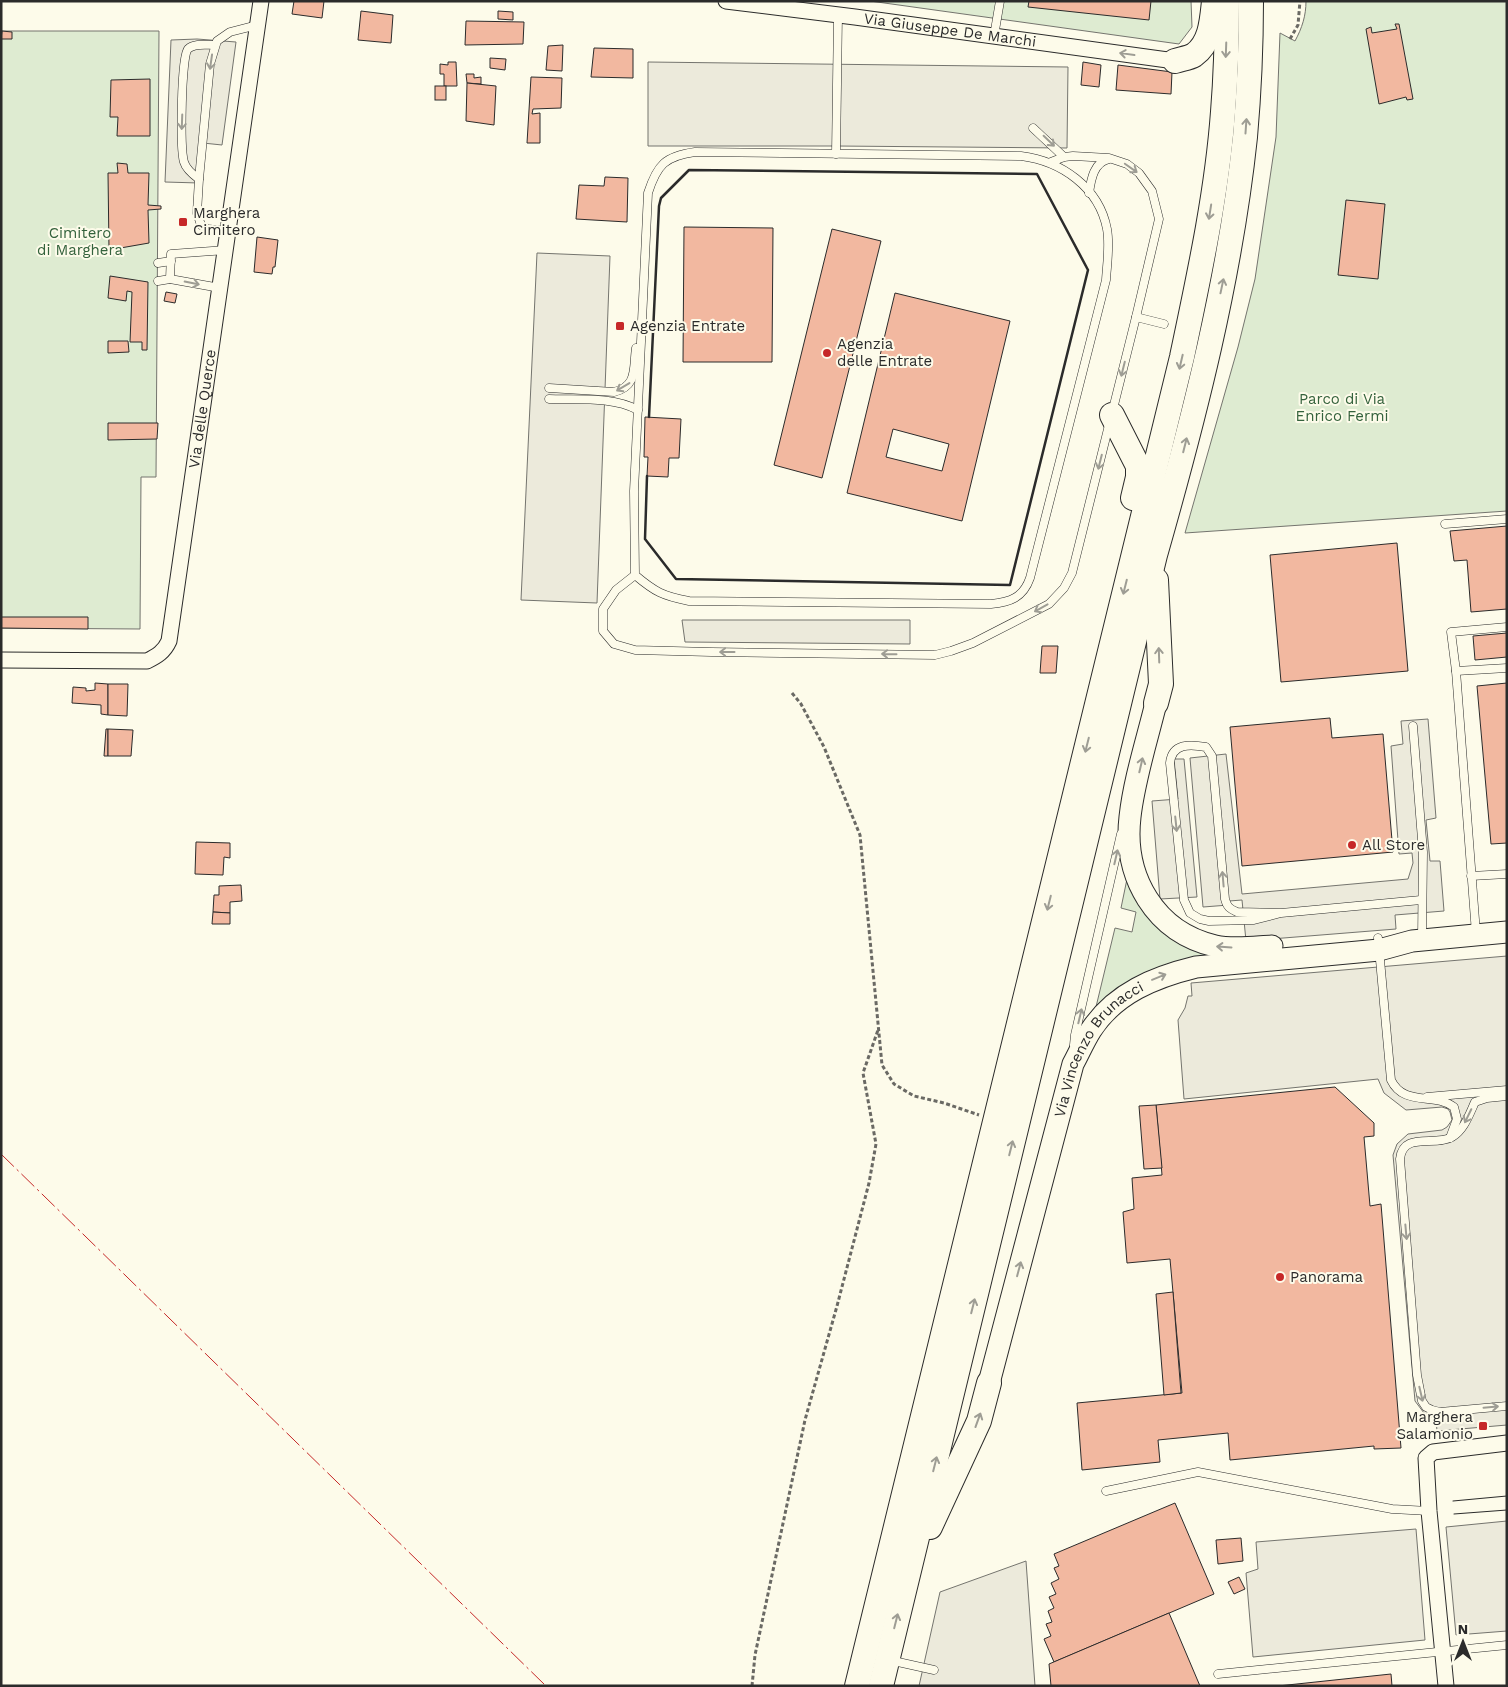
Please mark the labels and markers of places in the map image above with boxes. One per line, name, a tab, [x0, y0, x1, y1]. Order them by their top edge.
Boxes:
place label: Marghera Cimitero	[193, 204, 261, 239]
marker: Marghera Cimitero	[177, 216, 189, 228]
place label: Agenzia Entrate	[630, 317, 745, 335]
marker: Agenzia Entrate	[614, 320, 626, 332]
place label: Agenzia delle Entrate	[837, 335, 932, 370]
marker: Agenzia delle Entrate	[821, 347, 833, 359]
place label: All Store	[1362, 836, 1425, 854]
marker: All Store	[1346, 839, 1358, 851]
place label: Panorama	[1290, 1268, 1364, 1286]
marker: Panorama	[1274, 1271, 1286, 1283]
place label: Marghera Salamonio	[1396, 1408, 1474, 1443]
marker: Marghera Salamonio	[1477, 1420, 1489, 1432]

